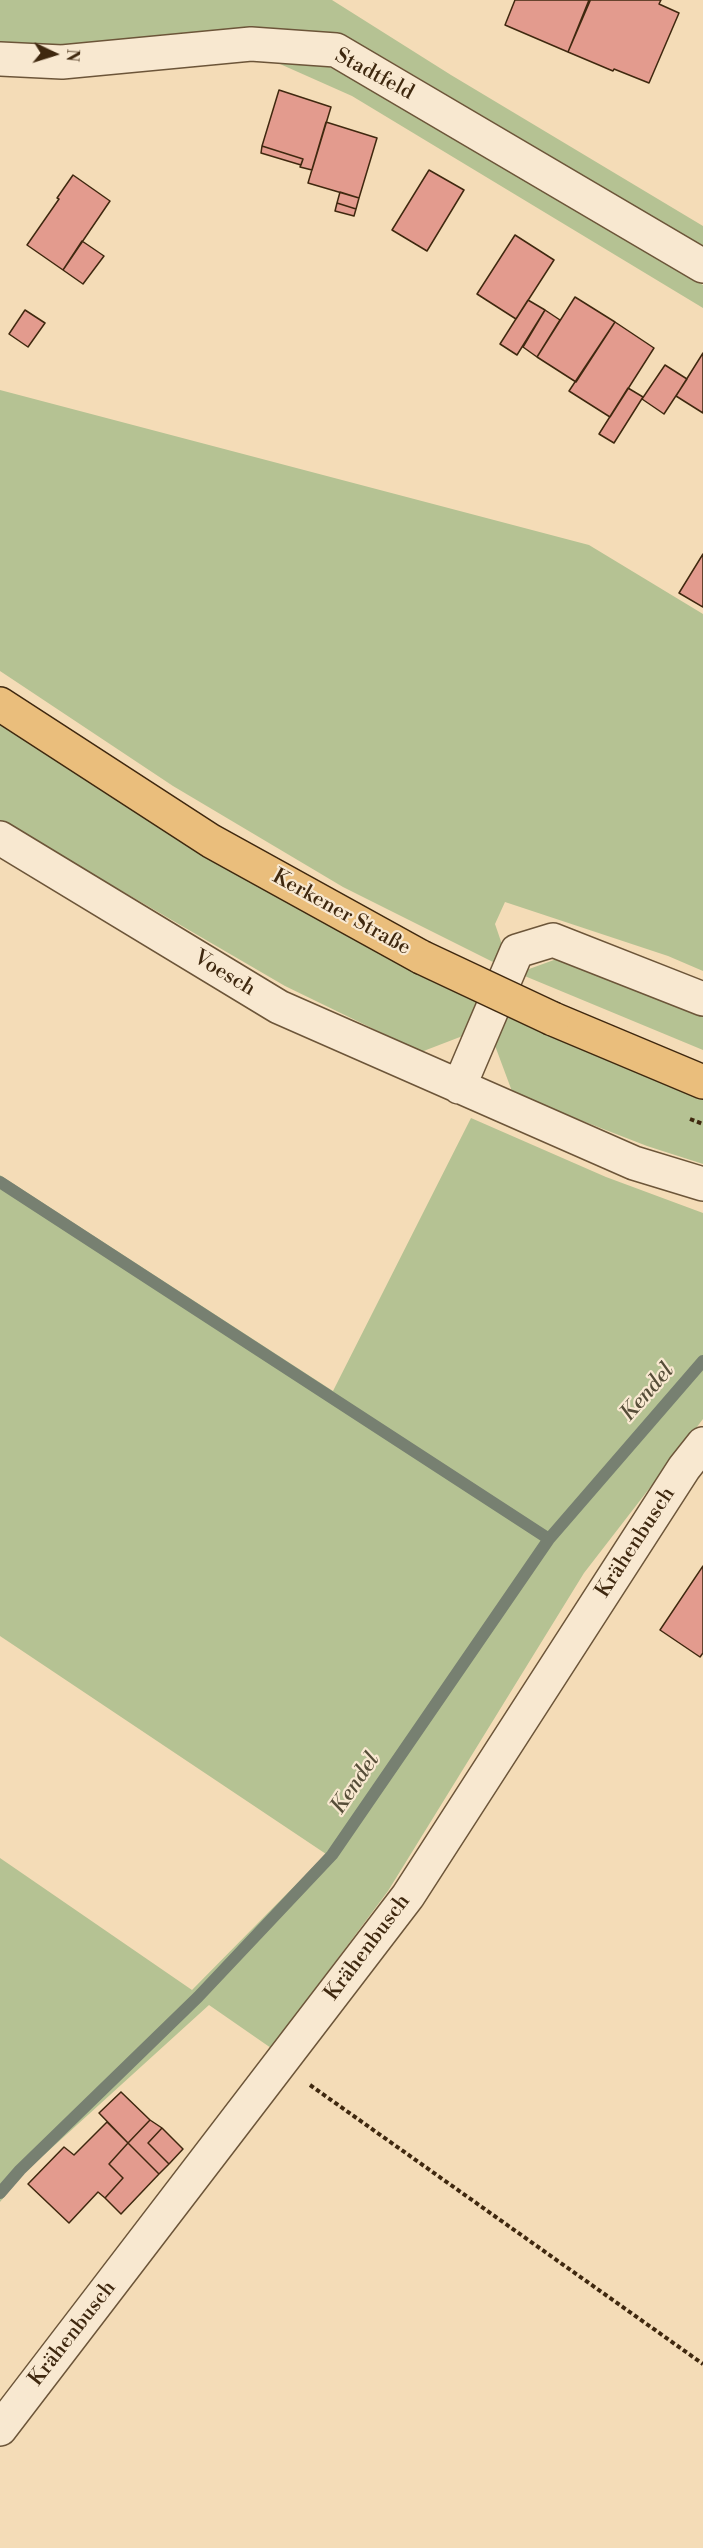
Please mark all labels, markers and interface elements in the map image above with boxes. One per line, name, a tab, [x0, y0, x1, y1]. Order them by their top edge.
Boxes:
north arrow	[24, 24, 84, 84]
street label: Stadtfeld	[330, 44, 418, 106]
text: N	[62, 48, 82, 62]
street label: Kerkener Straße	[268, 865, 414, 961]
street label: Voesch	[188, 946, 260, 1002]
water label: Kendel	[616, 1359, 680, 1427]
street label: Krähenbusch	[591, 1483, 681, 1603]
water label: Kendel	[326, 1748, 386, 1820]
street label: Krähenbusch	[320, 1890, 416, 2006]
street label: Krähenbusch	[24, 2276, 122, 2392]

